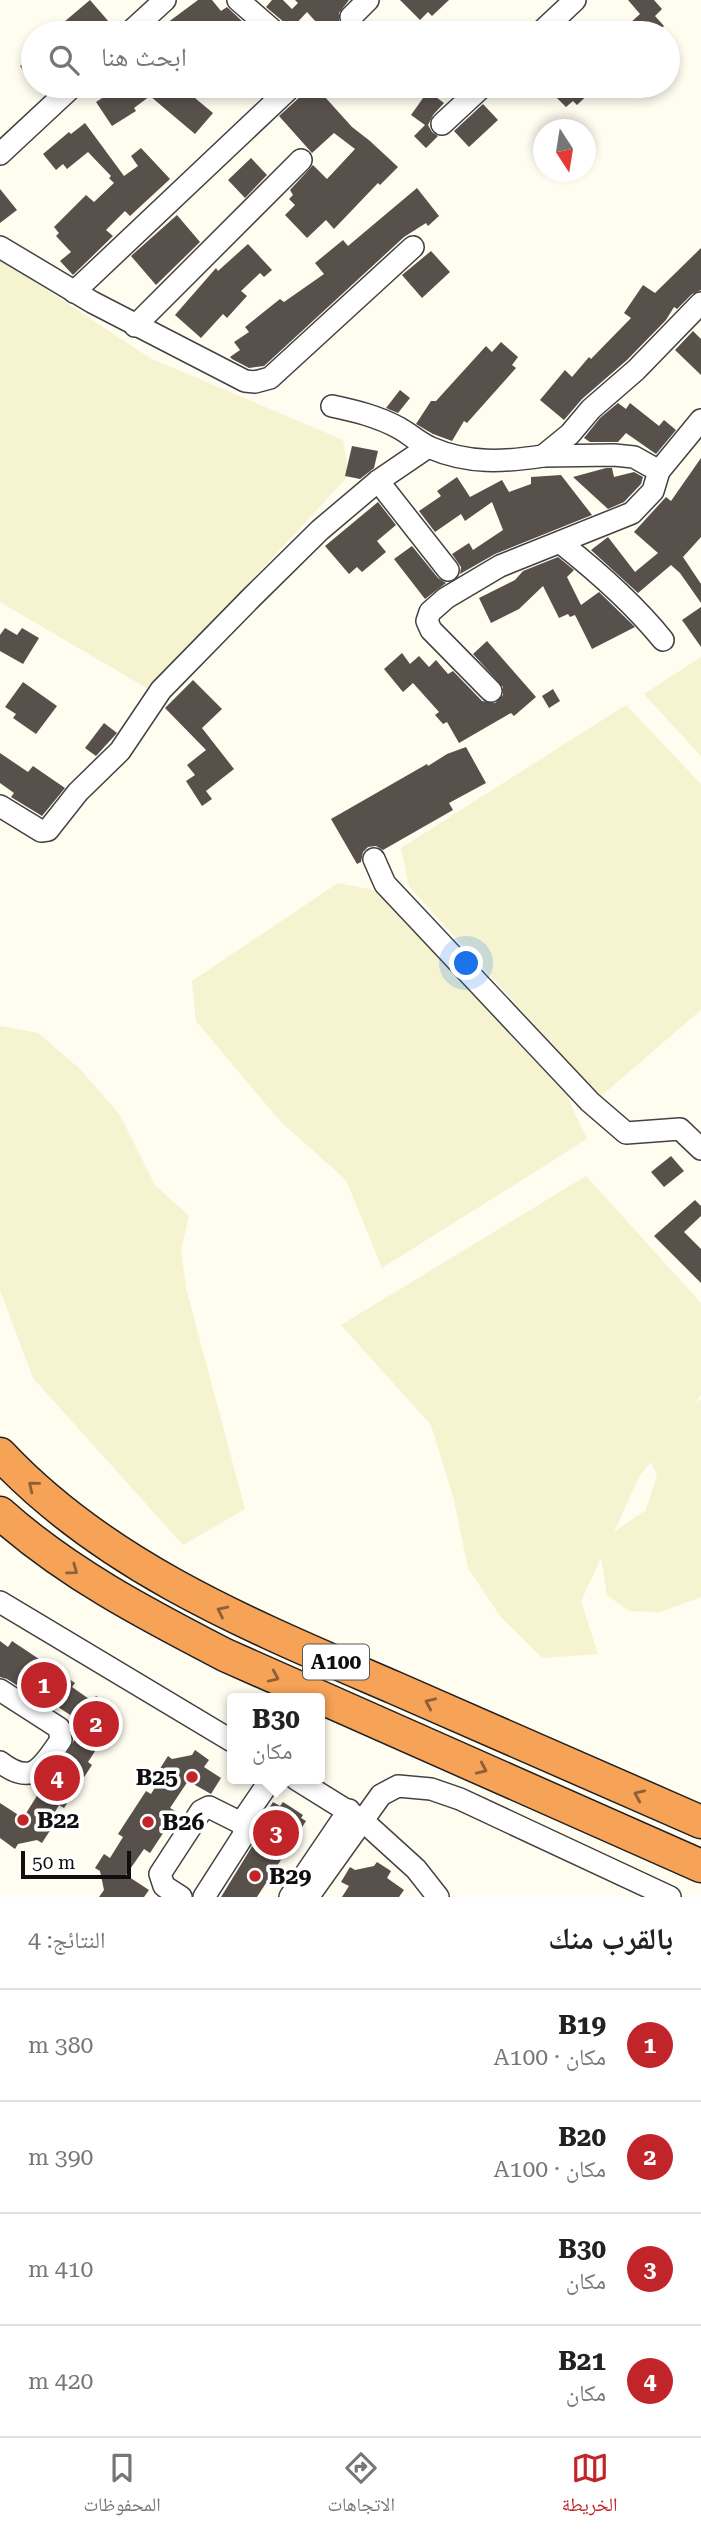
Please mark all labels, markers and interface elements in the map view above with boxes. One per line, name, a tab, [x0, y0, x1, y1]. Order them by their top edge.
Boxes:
search box	[21, 21, 680, 98]
icon: search	[45, 41, 83, 79]
text: ابحث هنا	[101, 42, 187, 72]
north arrow	[533, 119, 596, 182]
your location	[449, 946, 483, 980]
one-way arrow	[28, 1482, 41, 1494]
one-way arrow	[65, 1562, 78, 1574]
one-way arrow	[217, 1605, 229, 1619]
road number: A100	[303, 1644, 369, 1680]
pin: 1	[21, 1659, 67, 1711]
one-way arrow	[267, 1669, 279, 1683]
popup	[227, 1693, 325, 1784]
one-way arrow	[425, 1697, 437, 1711]
pin: 2	[73, 1698, 119, 1750]
text: B30	[252, 1704, 300, 1734]
text: مكان	[252, 1738, 292, 1765]
pin: 4	[34, 1752, 80, 1804]
one-way arrow	[475, 1761, 487, 1775]
place label: B25	[136, 1764, 178, 1791]
marker: B25	[184, 1769, 200, 1785]
one-way arrow	[633, 1789, 645, 1803]
place label: B22	[37, 1807, 79, 1834]
pin: 3	[253, 1807, 299, 1859]
place label: B26	[162, 1809, 204, 1836]
marker: B22	[15, 1812, 31, 1828]
marker: B26	[140, 1814, 156, 1830]
scale bar	[21, 1848, 131, 1880]
text: 50 m	[32, 1851, 75, 1874]
place label: B29	[269, 1863, 311, 1890]
marker: B29	[247, 1868, 263, 1884]
text: بالقرب منك	[548, 1921, 673, 1956]
text: النتائج: 4	[28, 1927, 105, 1954]
text: B19	[558, 2010, 606, 2040]
text: 380 m	[28, 2032, 93, 2059]
text: 1	[644, 2032, 656, 2059]
text: مكان · A100	[493, 2044, 606, 2071]
text: B20	[558, 2122, 606, 2152]
text: 390 m	[28, 2144, 93, 2171]
text: 2	[644, 2144, 656, 2171]
text: مكان · A100	[493, 2156, 606, 2183]
text: B30	[558, 2234, 606, 2264]
text: 410 m	[28, 2256, 93, 2283]
text: 3	[644, 2256, 656, 2283]
text: مكان	[566, 2268, 606, 2295]
text: B21	[558, 2346, 606, 2376]
text: 420 m	[28, 2368, 93, 2395]
text: 4	[644, 2368, 656, 2395]
text: مكان	[566, 2380, 606, 2407]
tab: المحفوظات	[83, 2449, 161, 2523]
tab: الاتجاهات	[327, 2449, 395, 2523]
tab: الخريطة	[562, 2449, 618, 2523]

